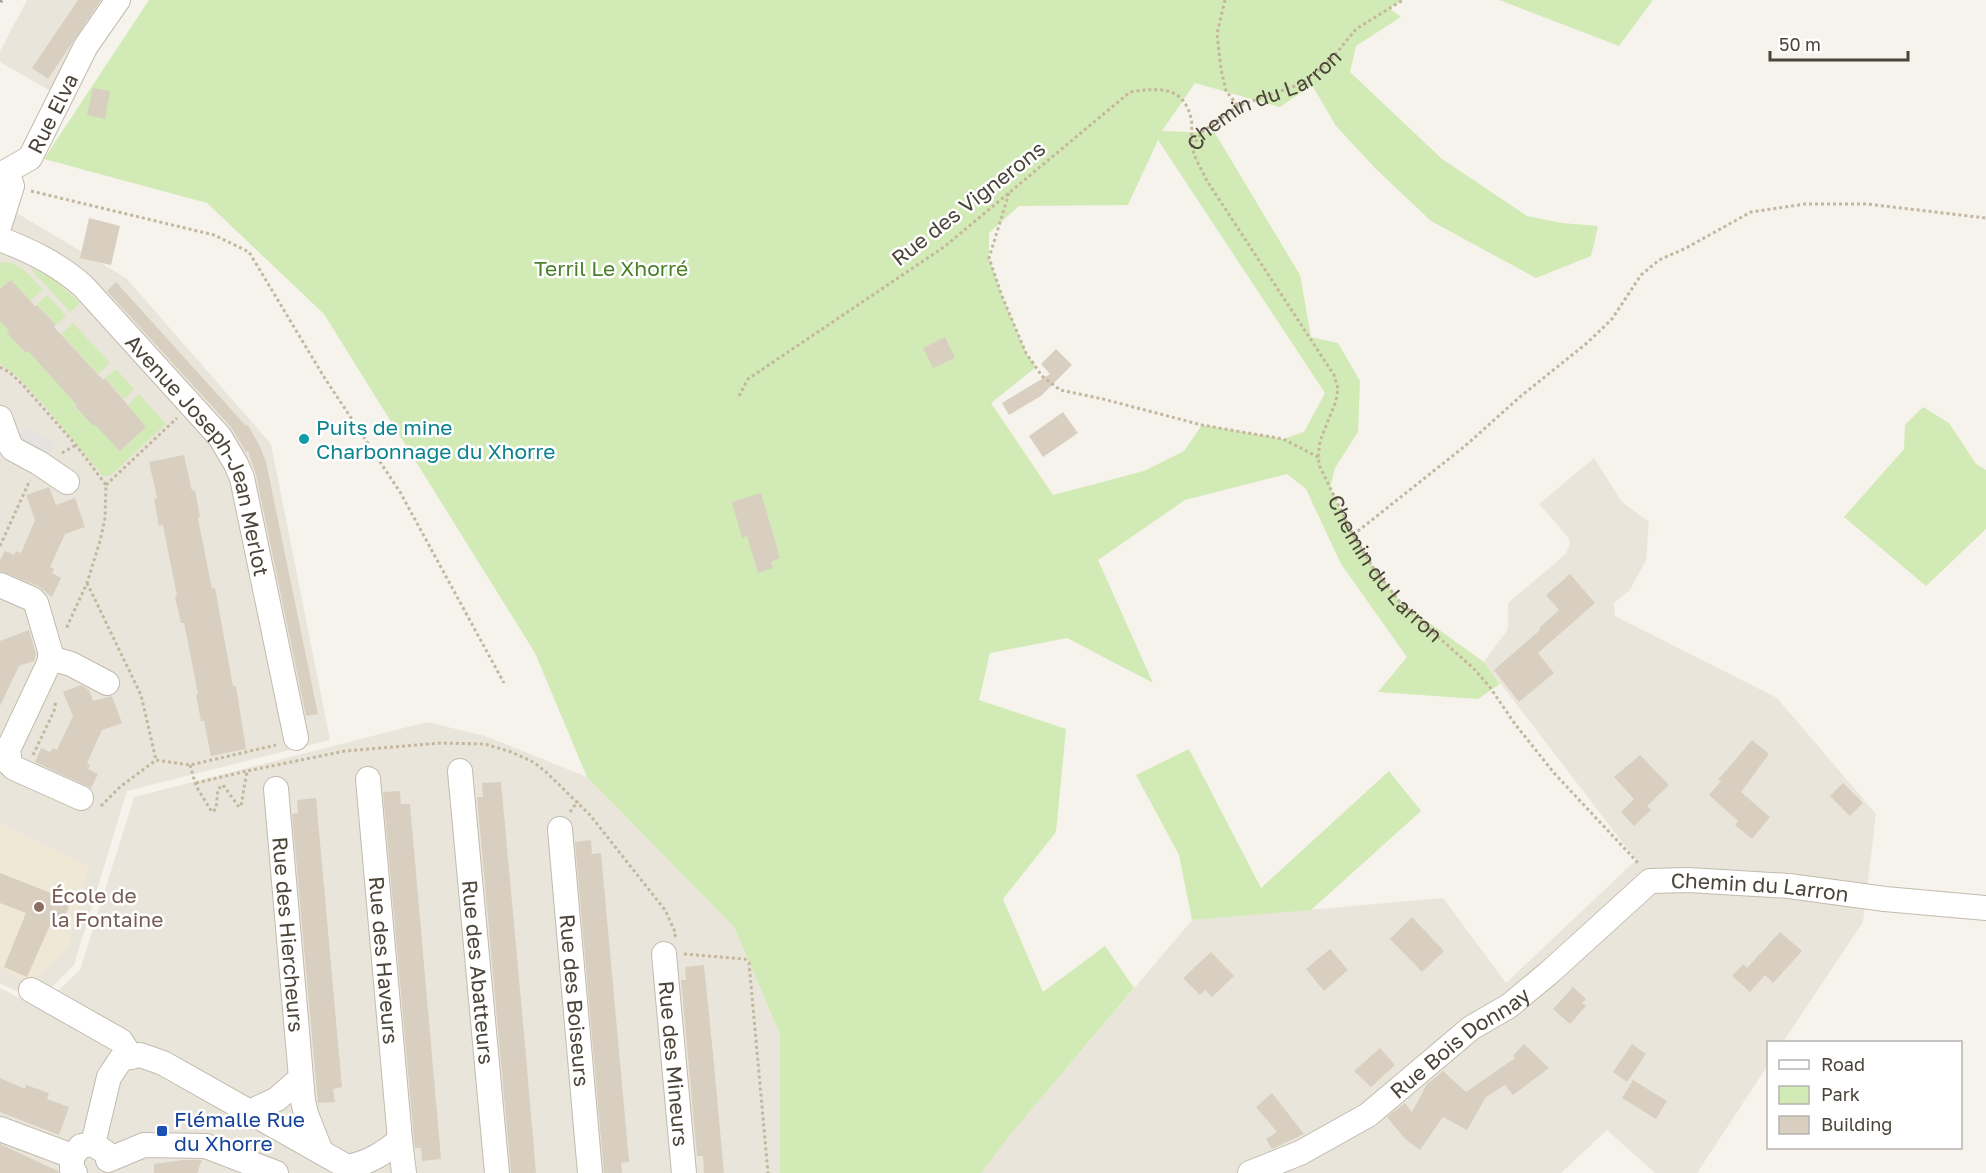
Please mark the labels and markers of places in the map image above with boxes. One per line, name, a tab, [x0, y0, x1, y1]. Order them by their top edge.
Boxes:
place label: Puits de mine Charbonnage du Xhorre	[316, 414, 555, 464]
marker: Puits de mine Charbonnage du Xhorre	[297, 432, 311, 446]
place label: École de la Fontaine	[51, 882, 163, 932]
marker: École de la Fontaine	[32, 900, 46, 914]
place label: Flémalle Rue du Xhorre	[174, 1106, 305, 1156]
marker: Flémalle Rue du Xhorre	[155, 1124, 169, 1138]

